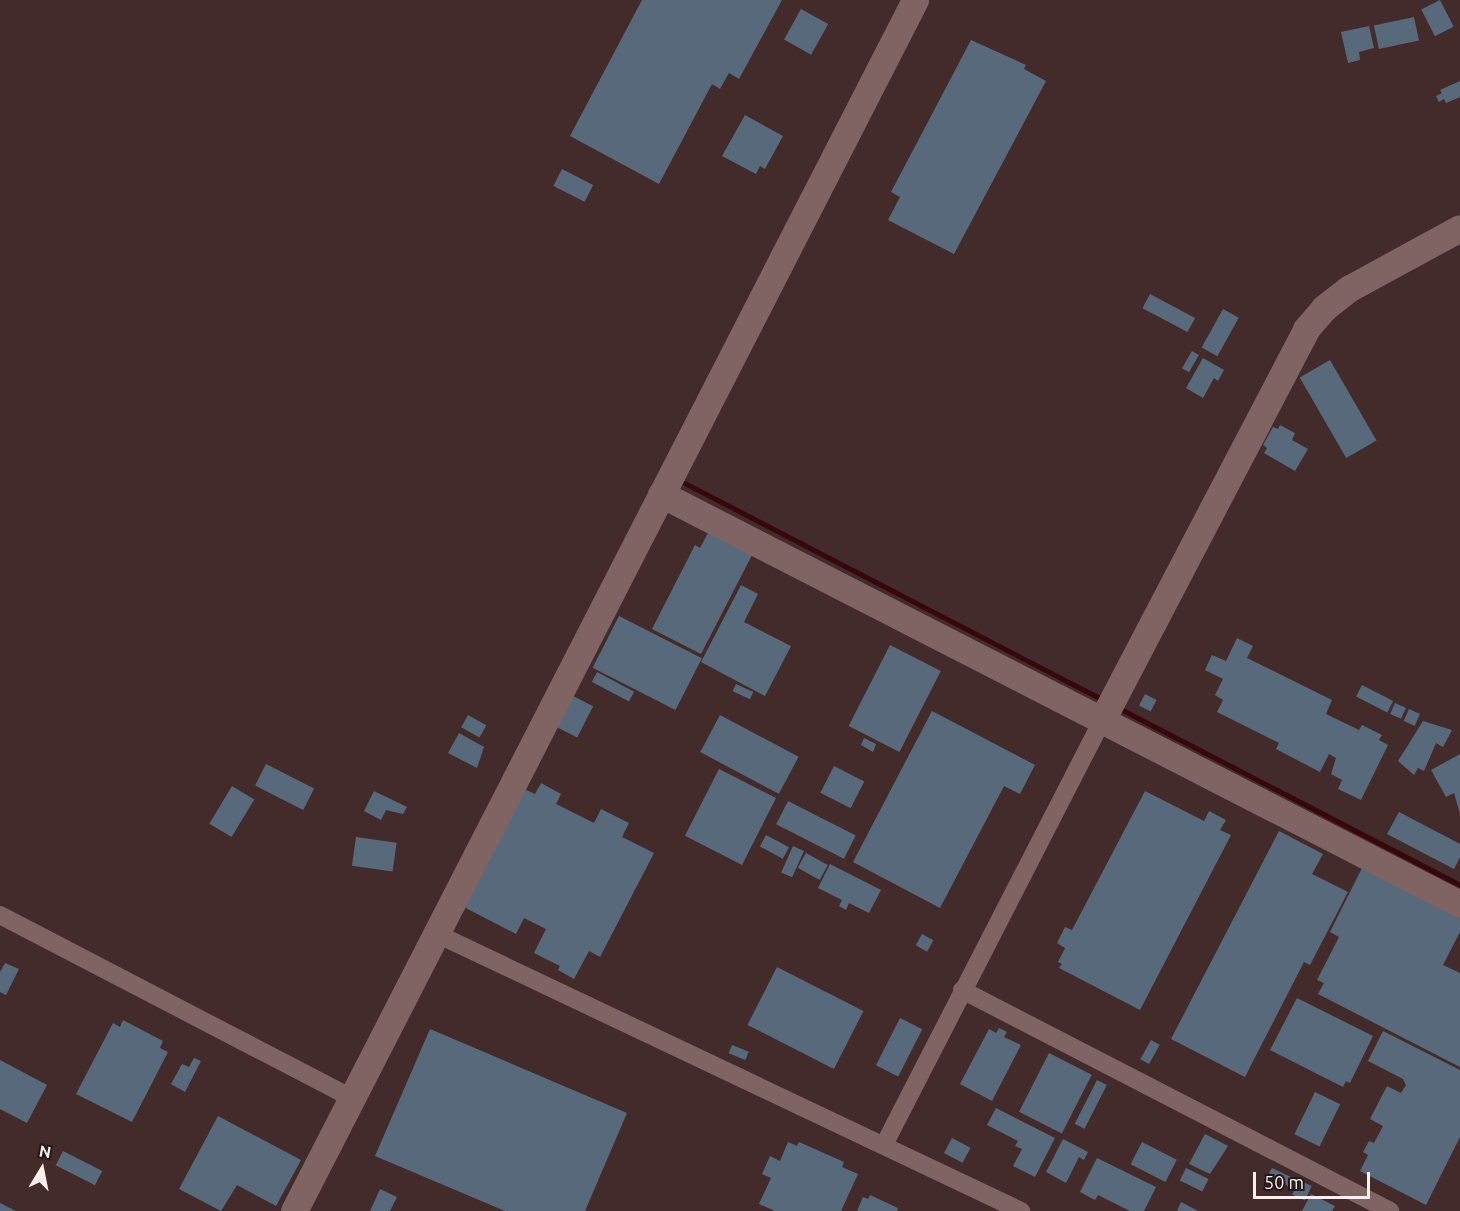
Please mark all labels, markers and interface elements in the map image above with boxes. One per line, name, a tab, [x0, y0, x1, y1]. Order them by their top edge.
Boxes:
north arrow	[12, 1139, 72, 1199]
text: N	[38, 1141, 53, 1161]
scale bar	[1256, 1160, 1373, 1198]
text: 50 m	[1264, 1172, 1304, 1192]

